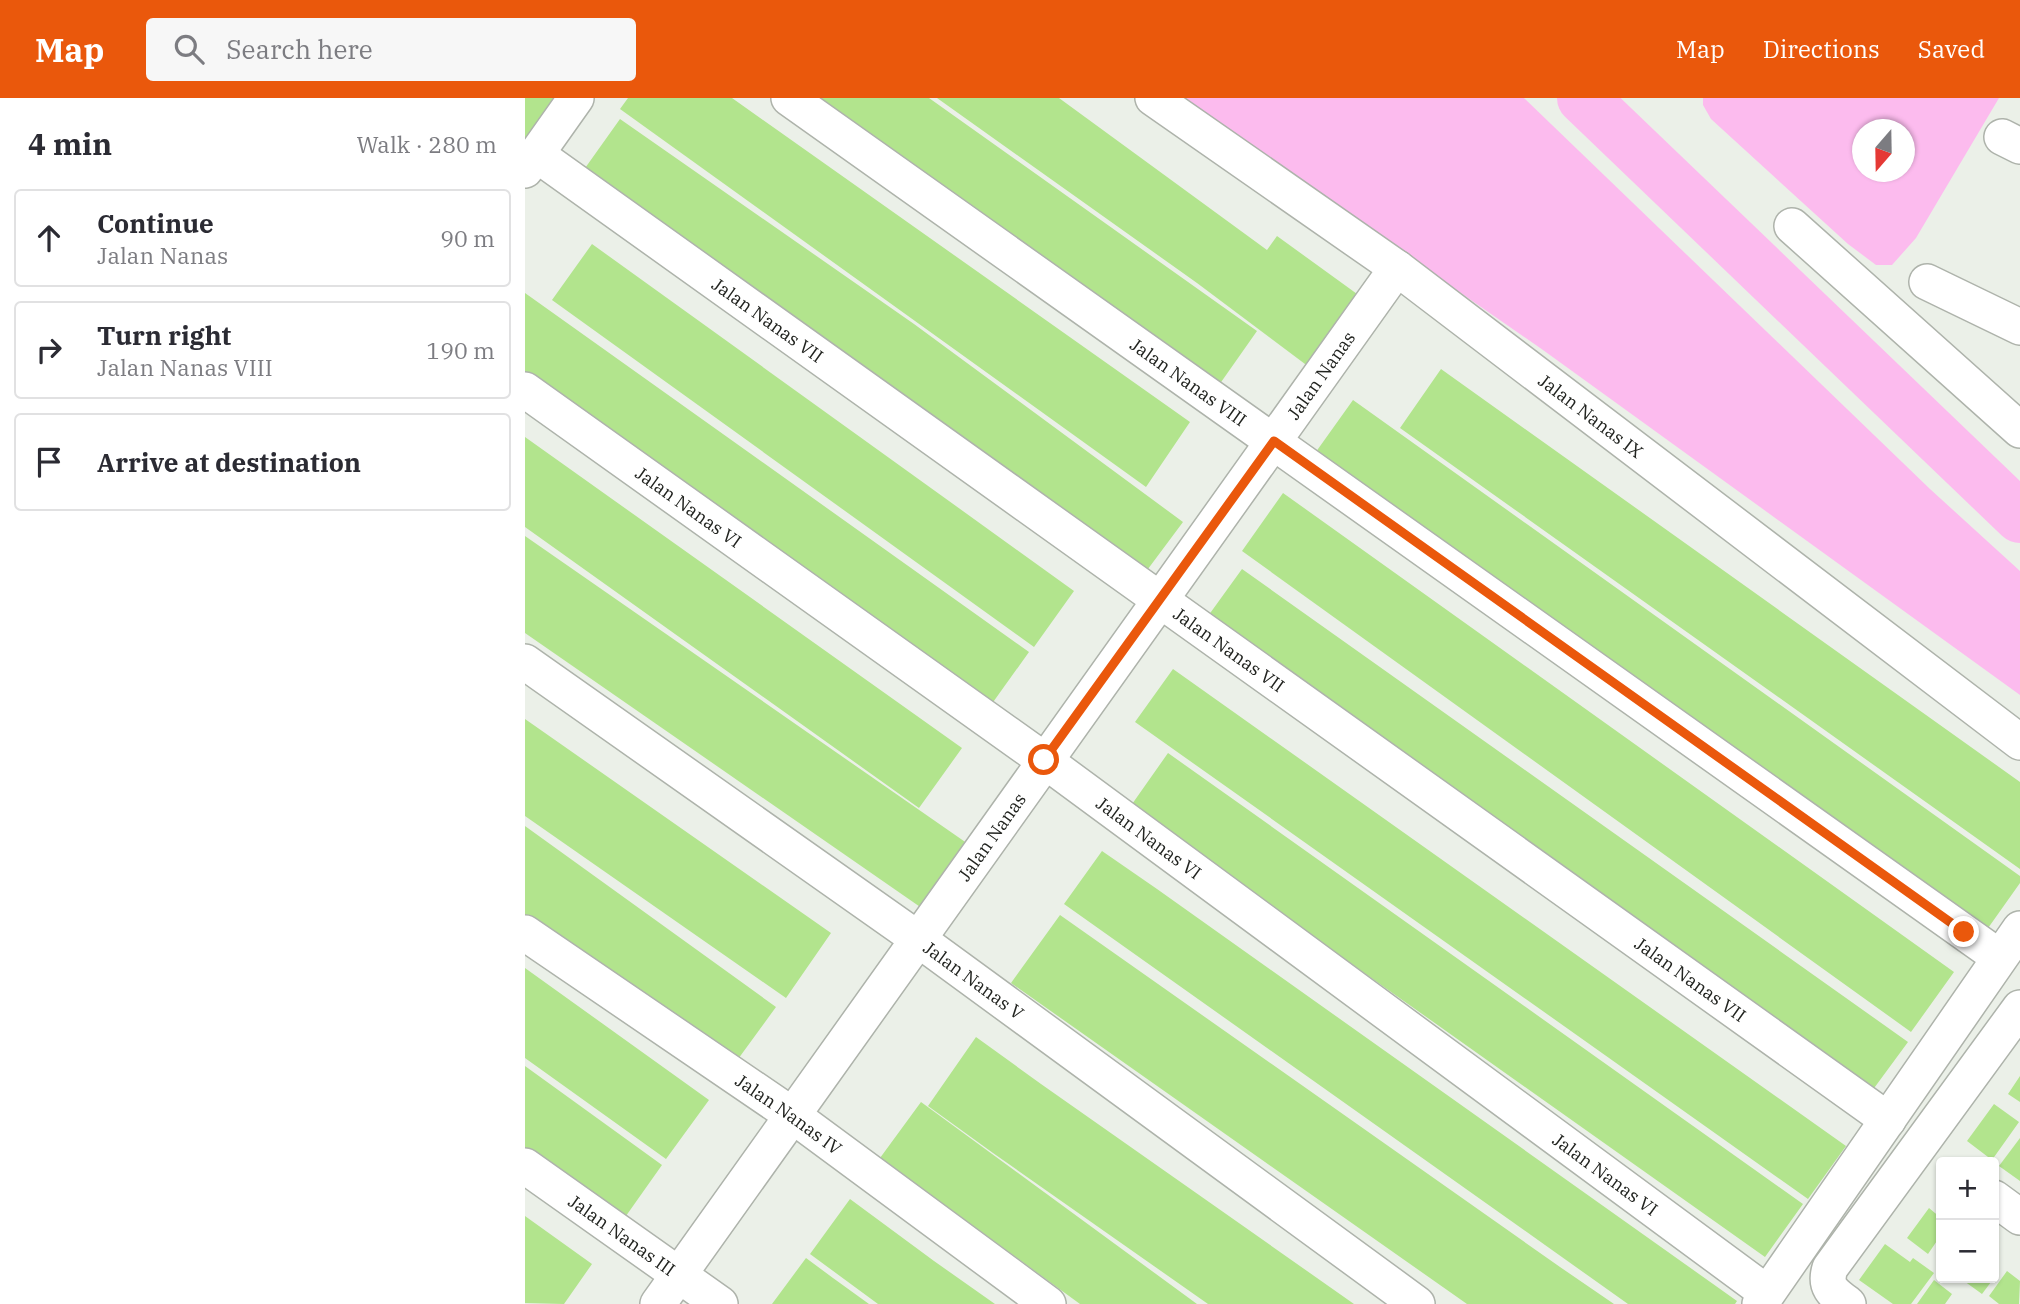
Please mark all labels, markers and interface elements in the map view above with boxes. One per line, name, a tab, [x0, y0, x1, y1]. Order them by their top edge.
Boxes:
search box	[146, 18, 636, 81]
text: Map	[35, 28, 104, 71]
icon: search	[170, 30, 208, 68]
text: Search here	[226, 32, 373, 66]
text: Map	[1676, 33, 1725, 65]
text: Directions	[1763, 33, 1880, 65]
text: Saved	[1918, 33, 1985, 65]
north arrow	[1852, 119, 1915, 182]
text: 4 min	[28, 124, 112, 163]
text: Walk · 280 m	[356, 129, 497, 159]
text: Continue	[97, 206, 214, 240]
icon: ahead	[30, 219, 68, 257]
text: 90 m	[440, 223, 495, 253]
text: Jalan Nanas	[97, 240, 228, 270]
street label: Jalan Nanas VII	[708, 272, 828, 367]
text: Turn right	[97, 318, 231, 352]
street label: Jalan Nanas	[1281, 327, 1360, 424]
icon: right	[30, 331, 68, 369]
street label: Jalan Nanas VIII	[1126, 332, 1251, 431]
text: 190 m	[426, 335, 495, 365]
text: Jalan Nanas VIII	[97, 352, 273, 382]
street label: Jalan Nanas IX	[1534, 368, 1648, 463]
icon: arrive	[30, 443, 68, 481]
text: Arrive at destination	[97, 445, 361, 479]
street label: Jalan Nanas VI	[631, 461, 746, 552]
street label: Jalan Nanas VII	[1169, 602, 1289, 697]
route start	[1028, 744, 1059, 775]
street label: Jalan Nanas	[952, 788, 1031, 885]
street label: Jalan Nanas VI	[1092, 791, 1206, 884]
route end	[1948, 916, 1979, 947]
street label: Jalan Nanas VII	[1630, 931, 1751, 1026]
street label: Jalan Nanas V	[919, 935, 1029, 1024]
street label: Jalan Nanas IV	[731, 1068, 847, 1160]
street label: Jalan Nanas VI	[1548, 1128, 1663, 1220]
map controls	[1936, 1157, 1999, 1283]
button: +	[1936, 1157, 1999, 1220]
street label: Jalan Nanas III	[564, 1189, 680, 1280]
button: −	[1936, 1220, 1999, 1283]

